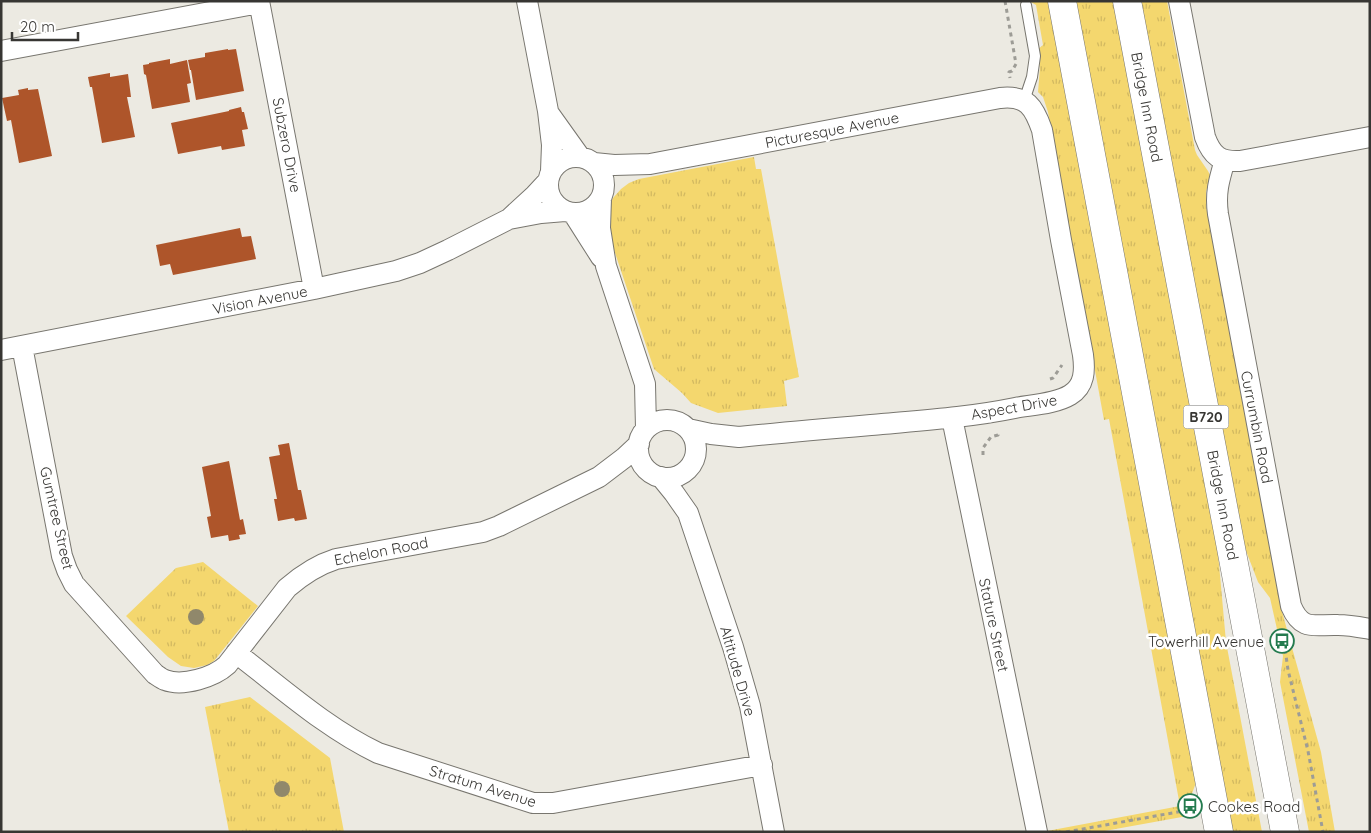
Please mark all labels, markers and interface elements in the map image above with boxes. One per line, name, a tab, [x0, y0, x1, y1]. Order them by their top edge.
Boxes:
scale bar	[12, 10, 79, 42]
text: 20 m	[20, 17, 55, 36]
street label: Bridge Inn Road	[1127, 50, 1167, 164]
street label: Subzero Drive	[269, 96, 305, 194]
street label: Picturesque Avenue	[763, 108, 901, 152]
street label: Vision Avenue	[211, 281, 309, 319]
street label: Currumbin Road	[1237, 369, 1277, 485]
street label: Aspect Drive	[969, 390, 1059, 424]
road number: B720	[1184, 406, 1228, 428]
street label: Bridge Inn Road	[1203, 448, 1243, 562]
street label: Gumtree Street	[36, 465, 78, 571]
street label: Echelon Road	[332, 533, 430, 569]
street label: Stature Street	[975, 576, 1013, 674]
street label: Altitude Drive	[716, 624, 760, 718]
bus stop icon: Towerhill Avenue	[1269, 628, 1295, 654]
place label: Towerhill Avenue	[1148, 632, 1264, 651]
street label: Stratum Avenue	[427, 761, 539, 811]
bus stop icon: Cookes Road	[1177, 793, 1203, 819]
place label: Cookes Road	[1208, 797, 1300, 816]

